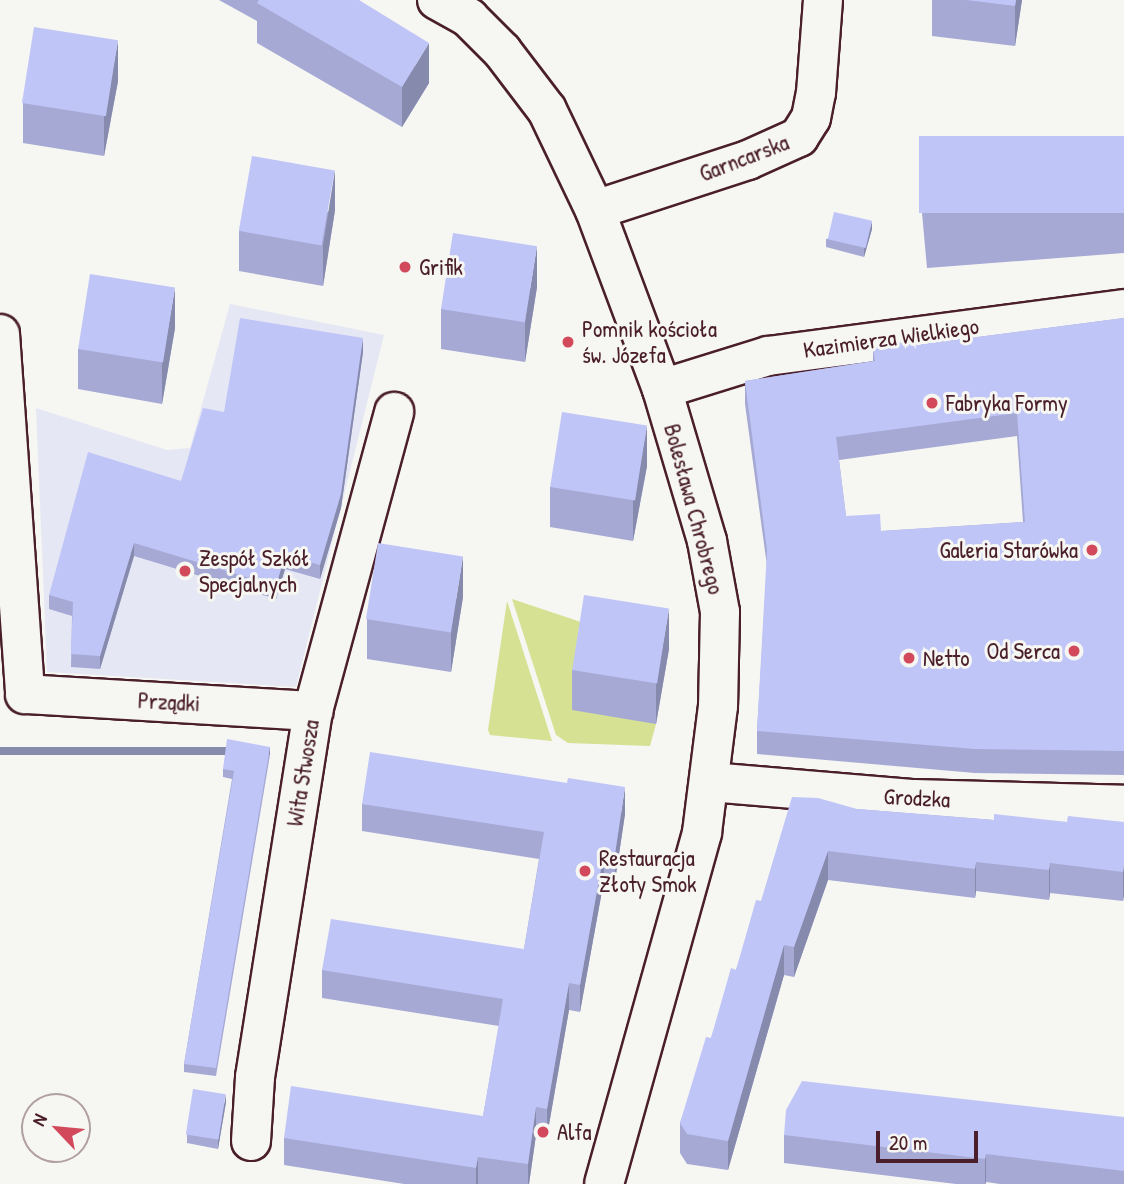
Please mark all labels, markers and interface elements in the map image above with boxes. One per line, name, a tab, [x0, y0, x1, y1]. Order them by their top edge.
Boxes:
street label: Garncarska	[695, 128, 793, 188]
place label: Grifik	[419, 253, 463, 281]
marker: Grifik	[397, 259, 413, 275]
street label: Kazimierza Wielkiego	[801, 312, 981, 364]
place label: Pomnik kościoła św. Józefa	[582, 315, 717, 369]
marker: Pomnik kościoła św. Józefa	[560, 334, 576, 350]
place label: Fabryka Formy	[946, 389, 1068, 417]
marker: Fabryka Formy	[924, 395, 940, 411]
street label: Bolesława Chrobrego	[658, 421, 730, 597]
place label: Galeria Starówka	[940, 536, 1078, 564]
marker: Galeria Starówka	[1084, 542, 1100, 558]
place label: Zespół Szkół Specjalnych	[199, 544, 310, 598]
marker: Zespół Szkół Specjalnych	[177, 563, 193, 579]
place label: Od Serca	[986, 637, 1060, 665]
marker: Od Serca	[1066, 643, 1082, 659]
place label: Netto	[923, 644, 969, 672]
marker: Netto	[901, 650, 917, 666]
street label: Prządki	[137, 687, 201, 717]
street label: Wita Stwosza	[281, 718, 325, 828]
street label: Grodzka	[883, 782, 951, 814]
place label: Restauracja Złoty Smok	[599, 844, 697, 898]
marker: Restauracja Złoty Smok	[577, 863, 593, 879]
north arrow	[21, 1093, 91, 1163]
text: N	[25, 1109, 53, 1130]
place label: Alfa	[557, 1118, 592, 1146]
scale bar	[879, 1118, 981, 1162]
marker: Alfa	[535, 1124, 551, 1140]
text: 20 m	[889, 1128, 927, 1157]

